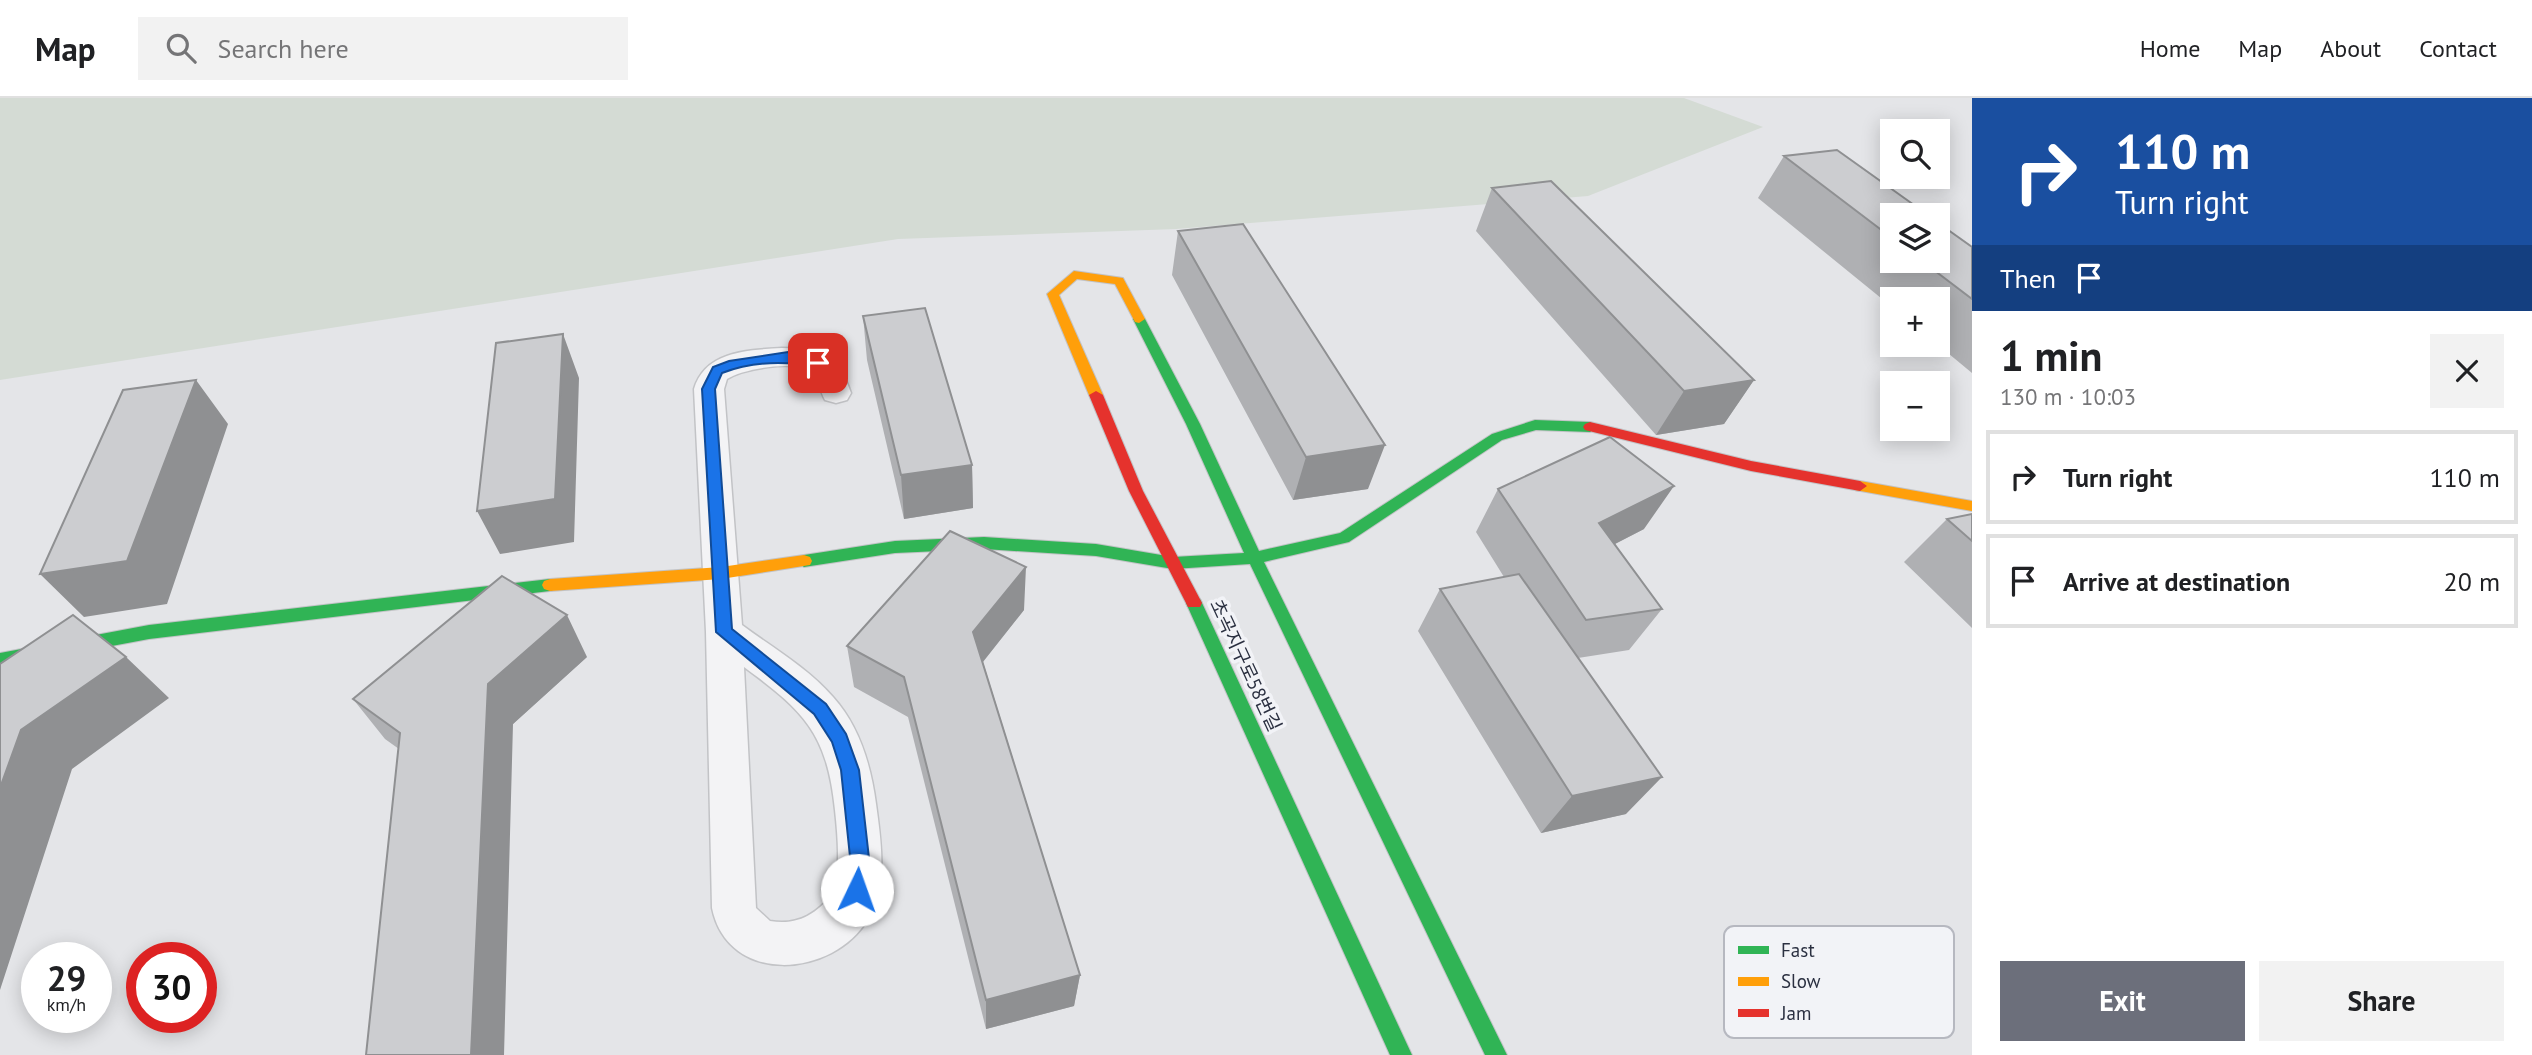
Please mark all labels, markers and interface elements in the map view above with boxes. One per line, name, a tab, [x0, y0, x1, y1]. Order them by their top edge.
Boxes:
search box	[138, 17, 628, 80]
text: Map	[35, 27, 96, 70]
icon: search	[162, 29, 200, 67]
text: Search here	[218, 32, 349, 65]
text: Home	[2140, 33, 2200, 64]
text: Map	[2238, 33, 2282, 64]
text: About	[2320, 33, 2381, 64]
text: Contact	[2419, 33, 2497, 64]
map controls	[1880, 119, 1950, 441]
button: search	[1880, 119, 1950, 189]
text: 110 m	[2115, 119, 2250, 183]
icon: right	[2000, 126, 2091, 217]
text: Turn right	[2115, 181, 2249, 223]
button: layers	[1880, 203, 1950, 273]
icon: arrive	[2070, 259, 2108, 297]
text: Then	[2000, 262, 2056, 295]
button: +	[1880, 287, 1950, 357]
text: 1 min	[2000, 328, 2102, 383]
pin	[788, 333, 848, 393]
button: close	[2430, 334, 2504, 408]
icon: arrive	[799, 344, 837, 382]
button: −	[1880, 371, 1950, 441]
text: 130 m · 10:03	[2000, 382, 2136, 411]
icon: right	[2004, 458, 2042, 496]
text: Turn right	[2063, 461, 2172, 494]
text: 110 m	[2429, 461, 2500, 494]
icon: arrive	[2004, 562, 2042, 600]
text: Arrive at destination	[2063, 565, 2290, 598]
text: 20 m	[2444, 565, 2500, 598]
street label: 초곡지구로58번길	[1205, 595, 1287, 735]
position arrow	[820, 853, 894, 927]
legend	[1724, 926, 1954, 1038]
text: Fast	[1781, 938, 1815, 962]
speed limit sign: 30	[126, 942, 217, 1033]
text: 29	[47, 955, 86, 1001]
button: Exit	[2000, 961, 2245, 1041]
button: Share	[2259, 961, 2504, 1041]
text: Slow	[1781, 969, 1821, 993]
text: km/h	[47, 993, 86, 1016]
text: Jam	[1780, 1001, 1811, 1025]

